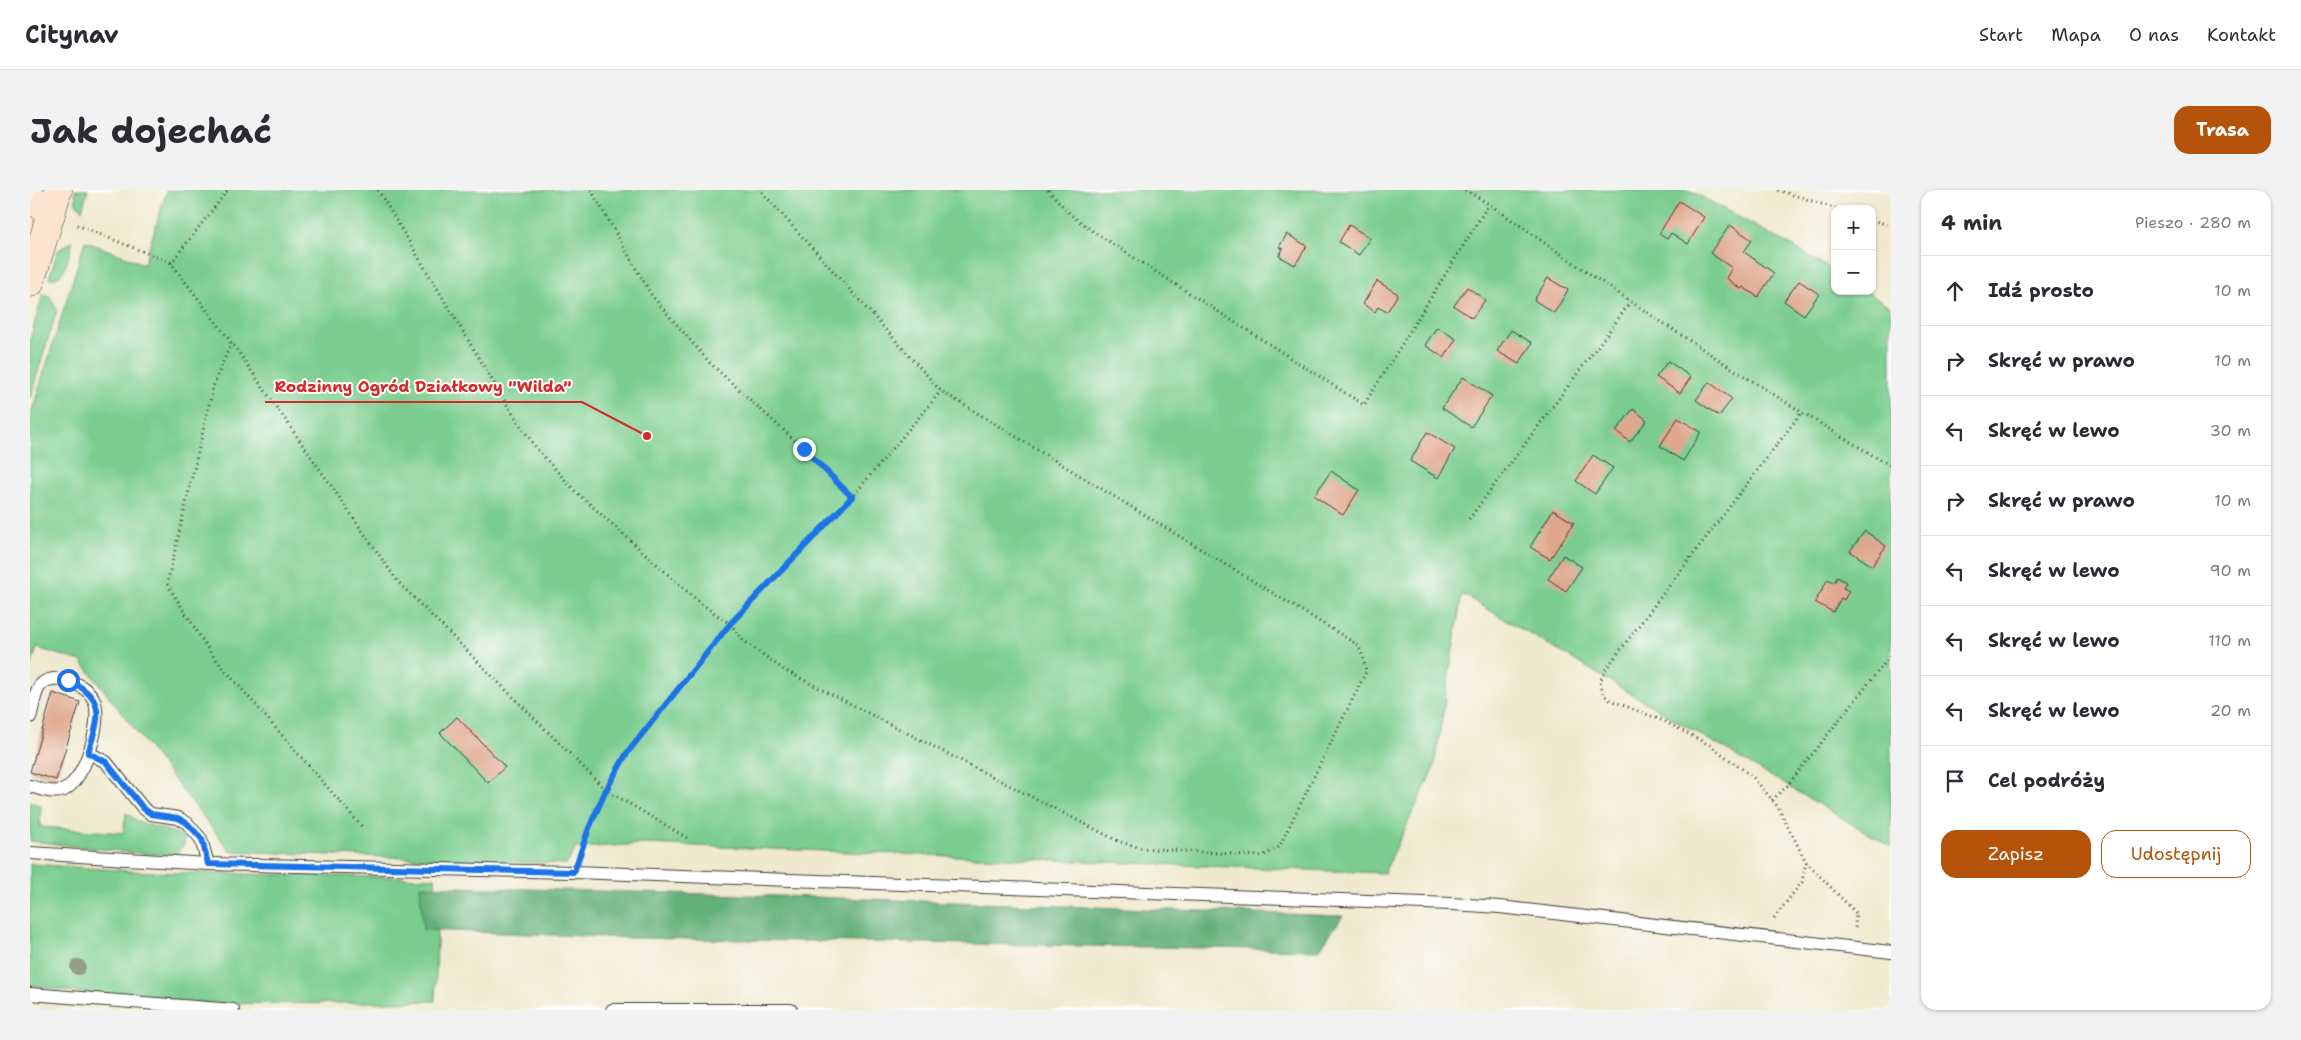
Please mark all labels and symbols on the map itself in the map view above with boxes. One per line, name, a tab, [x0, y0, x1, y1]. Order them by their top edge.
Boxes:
callout: Rodzinny Ogród Działkowy "Wilda"	[265, 371, 582, 402]
text: Rodzinny Ogród Działkowy "Wilda"	[274, 376, 572, 397]
route end	[793, 438, 816, 461]
route start	[57, 669, 80, 692]

